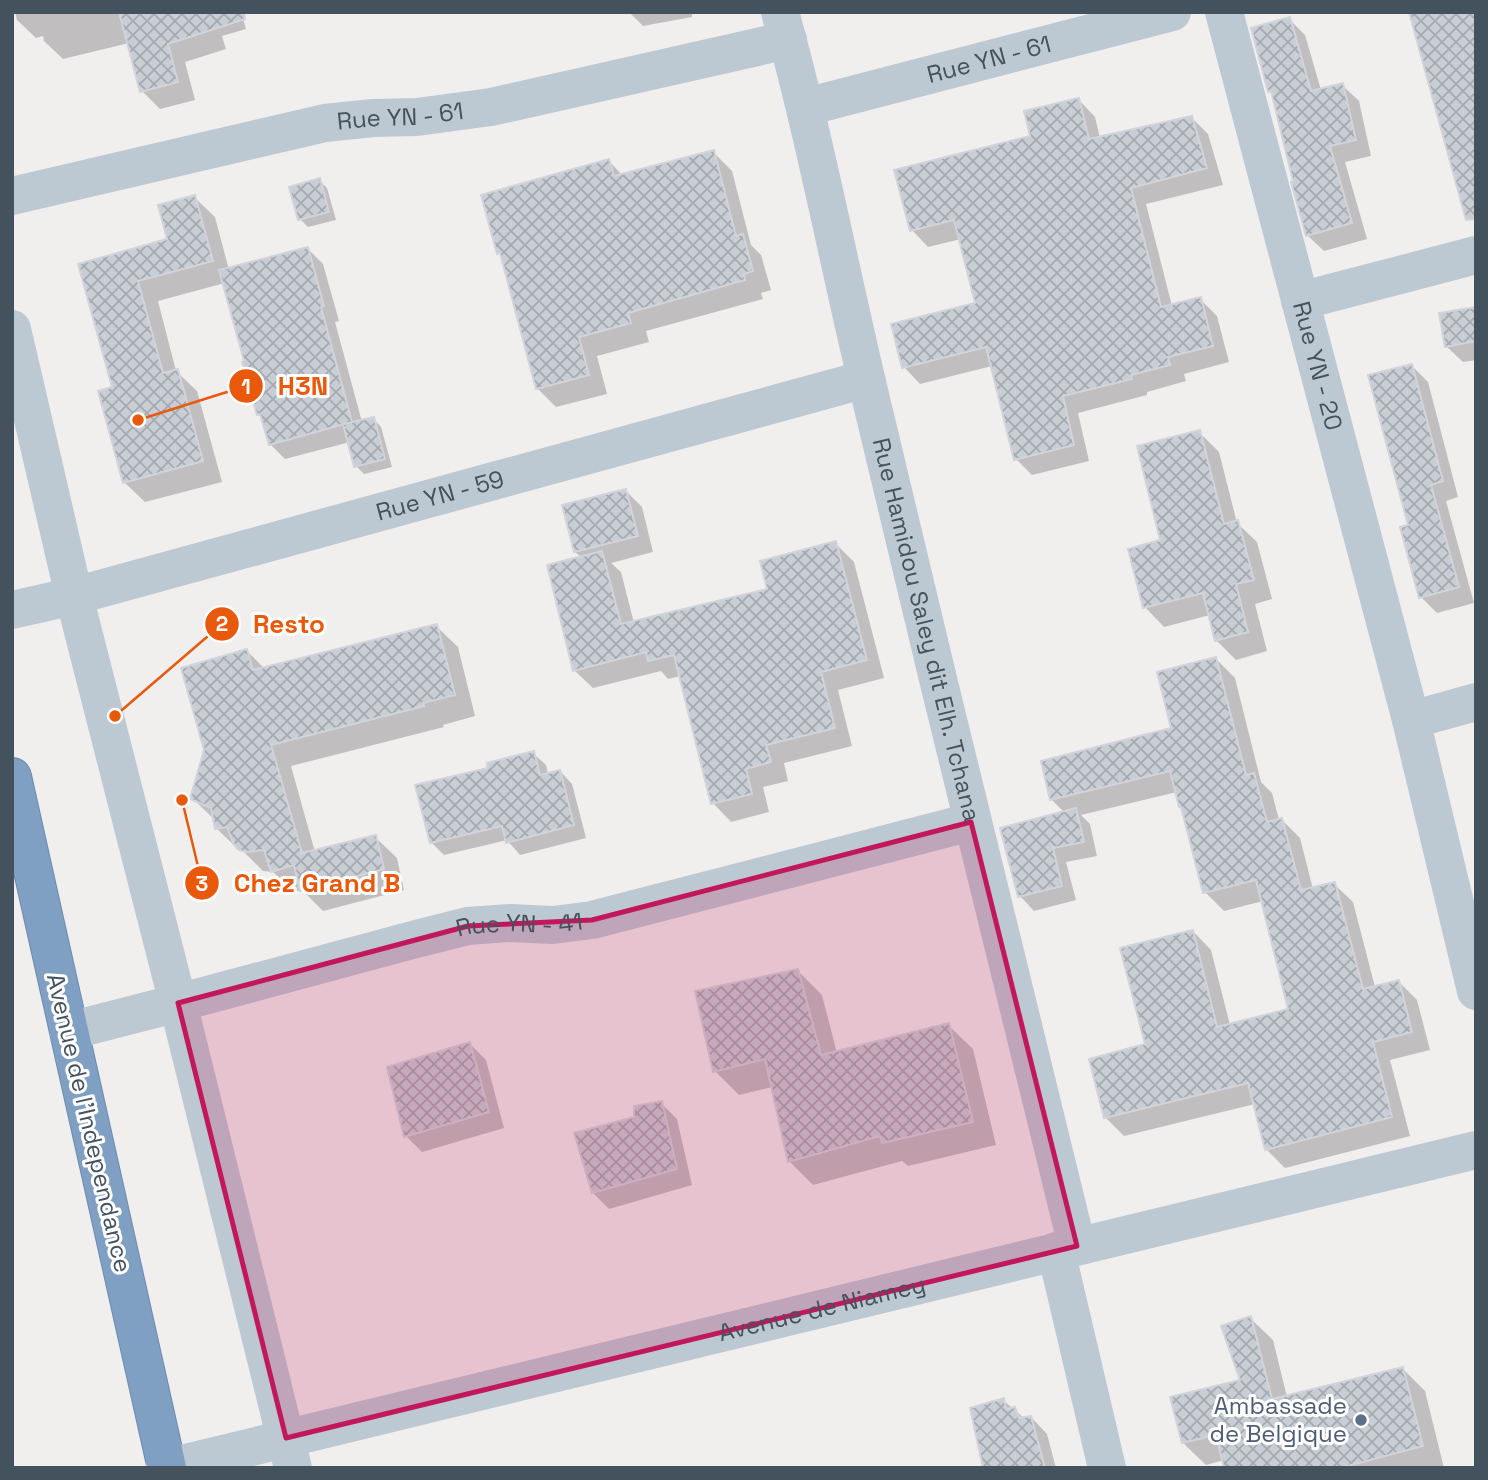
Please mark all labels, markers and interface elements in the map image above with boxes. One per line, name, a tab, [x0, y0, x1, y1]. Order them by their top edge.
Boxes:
street label: Rue YN - 61	[923, 28, 1054, 90]
street label: Rue YN - 61	[335, 95, 465, 137]
street label: Rue YN - 20	[1286, 298, 1350, 434]
callout: H3N	[228, 363, 342, 410]
text: H3N	[278, 369, 328, 403]
text: 1	[241, 373, 251, 400]
street label: Rue Hamidou Saley dit Elh. Tchana	[866, 435, 988, 825]
street label: Rue YN - 59	[372, 463, 507, 528]
callout: Resto	[204, 600, 339, 647]
text: Resto	[253, 607, 325, 641]
text: 2	[216, 610, 228, 637]
callout: Chez Grand B	[185, 860, 414, 907]
text: Chez Grand B	[234, 866, 400, 900]
text: 3	[196, 870, 208, 897]
street label: Rue YN - 41	[452, 905, 584, 943]
street label: Avenue de l'Independance	[40, 970, 139, 1275]
street label: Avenue de Niamey	[715, 1268, 929, 1348]
place label: Ambassade de Belgique	[1210, 1390, 1347, 1449]
marker: Ambassade de Belgique	[1353, 1412, 1369, 1428]

